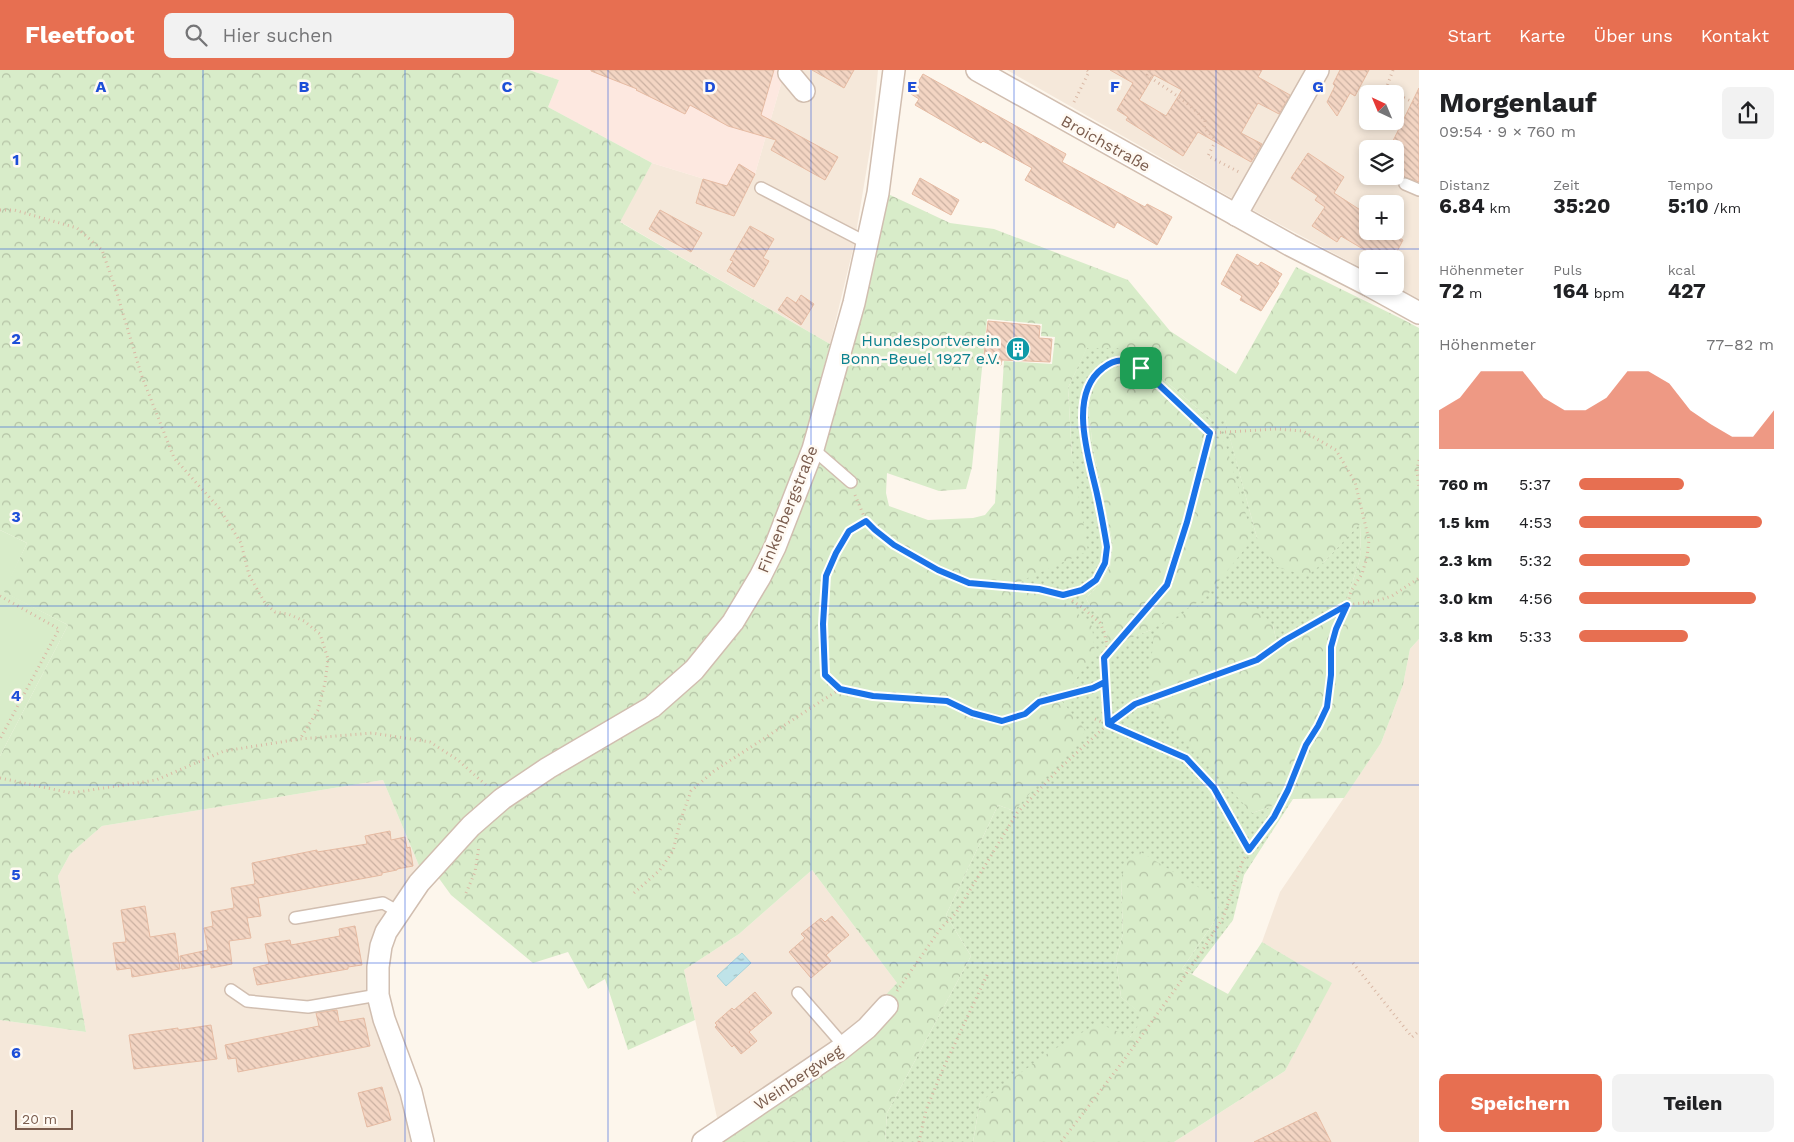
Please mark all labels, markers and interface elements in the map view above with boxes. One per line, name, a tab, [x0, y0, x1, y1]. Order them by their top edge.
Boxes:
search box	[164, 13, 514, 58]
text: Fleetfoot	[25, 21, 134, 49]
icon: search	[182, 21, 210, 49]
text: Hier suchen	[222, 24, 333, 47]
text: Start	[1447, 25, 1491, 46]
text: Karte	[1519, 25, 1566, 46]
text: Über uns	[1594, 25, 1673, 46]
text: Kontakt	[1701, 25, 1769, 46]
text: A	[96, 77, 107, 96]
text: B	[299, 77, 310, 96]
text: C	[502, 77, 513, 96]
text: D	[704, 77, 716, 96]
text: E	[907, 77, 917, 96]
text: F	[1110, 77, 1120, 96]
text: G	[1312, 77, 1324, 96]
north arrow	[1359, 85, 1404, 130]
map controls	[1359, 85, 1404, 295]
text: Morgenlauf	[1439, 86, 1597, 119]
button: share	[1722, 87, 1774, 139]
street label: Broichstraße	[1058, 111, 1154, 176]
text: 09:54 · 9 × 760 m	[1439, 122, 1576, 141]
button: layers	[1359, 140, 1404, 185]
text: 1	[13, 150, 19, 169]
text: Distanz	[1439, 177, 1490, 193]
text: Zeit	[1553, 177, 1579, 193]
text: Tempo	[1668, 177, 1713, 193]
text: 6.84	[1439, 193, 1485, 218]
text: 35:20	[1553, 193, 1610, 218]
text: 5:10	[1668, 193, 1709, 218]
button: +	[1359, 195, 1404, 240]
text: km	[1485, 200, 1511, 216]
text: /km	[1709, 200, 1741, 216]
button: −	[1359, 250, 1404, 295]
text: Höhenmeter	[1439, 262, 1524, 278]
text: Puls	[1553, 262, 1582, 278]
text: kcal	[1668, 262, 1695, 278]
text: 72	[1439, 278, 1464, 303]
text: 164	[1553, 278, 1589, 303]
text: 427	[1668, 278, 1706, 303]
text: m	[1464, 285, 1482, 301]
text: bpm	[1589, 285, 1625, 301]
text: 2	[11, 329, 21, 348]
place label: Hundesportverein Bonn-Beuel 1927 e.V.	[840, 331, 1000, 368]
text: Höhenmeter	[1439, 335, 1536, 354]
text: 77–82 m	[1706, 335, 1774, 354]
building icon: Hundesportverein Bonn-Beuel 1927 e.V.	[1005, 336, 1031, 362]
pin	[1120, 347, 1162, 389]
icon: arrive	[1127, 354, 1155, 382]
street label: Finkenbergstraße	[753, 443, 822, 575]
text: 760 m	[1439, 475, 1488, 494]
text: 5:37	[1519, 475, 1551, 494]
text: 3	[11, 507, 21, 526]
text: 1.5 km	[1439, 513, 1489, 532]
text: 4:53	[1519, 513, 1552, 532]
text: 2.3 km	[1439, 551, 1492, 570]
text: 5:32	[1519, 551, 1552, 570]
text: 3.0 km	[1439, 589, 1493, 608]
text: 4:56	[1519, 589, 1553, 608]
text: 3.8 km	[1439, 627, 1493, 646]
text: 5:33	[1519, 627, 1552, 646]
text: 4	[11, 686, 21, 705]
text: 5	[11, 865, 21, 884]
street label: Weinbergweg	[750, 1041, 847, 1114]
text: 6	[11, 1043, 21, 1062]
button: Speichern	[1439, 1074, 1602, 1132]
button: Teilen	[1612, 1074, 1774, 1132]
scale bar	[15, 1107, 72, 1130]
text: 20 m	[22, 1111, 57, 1127]

